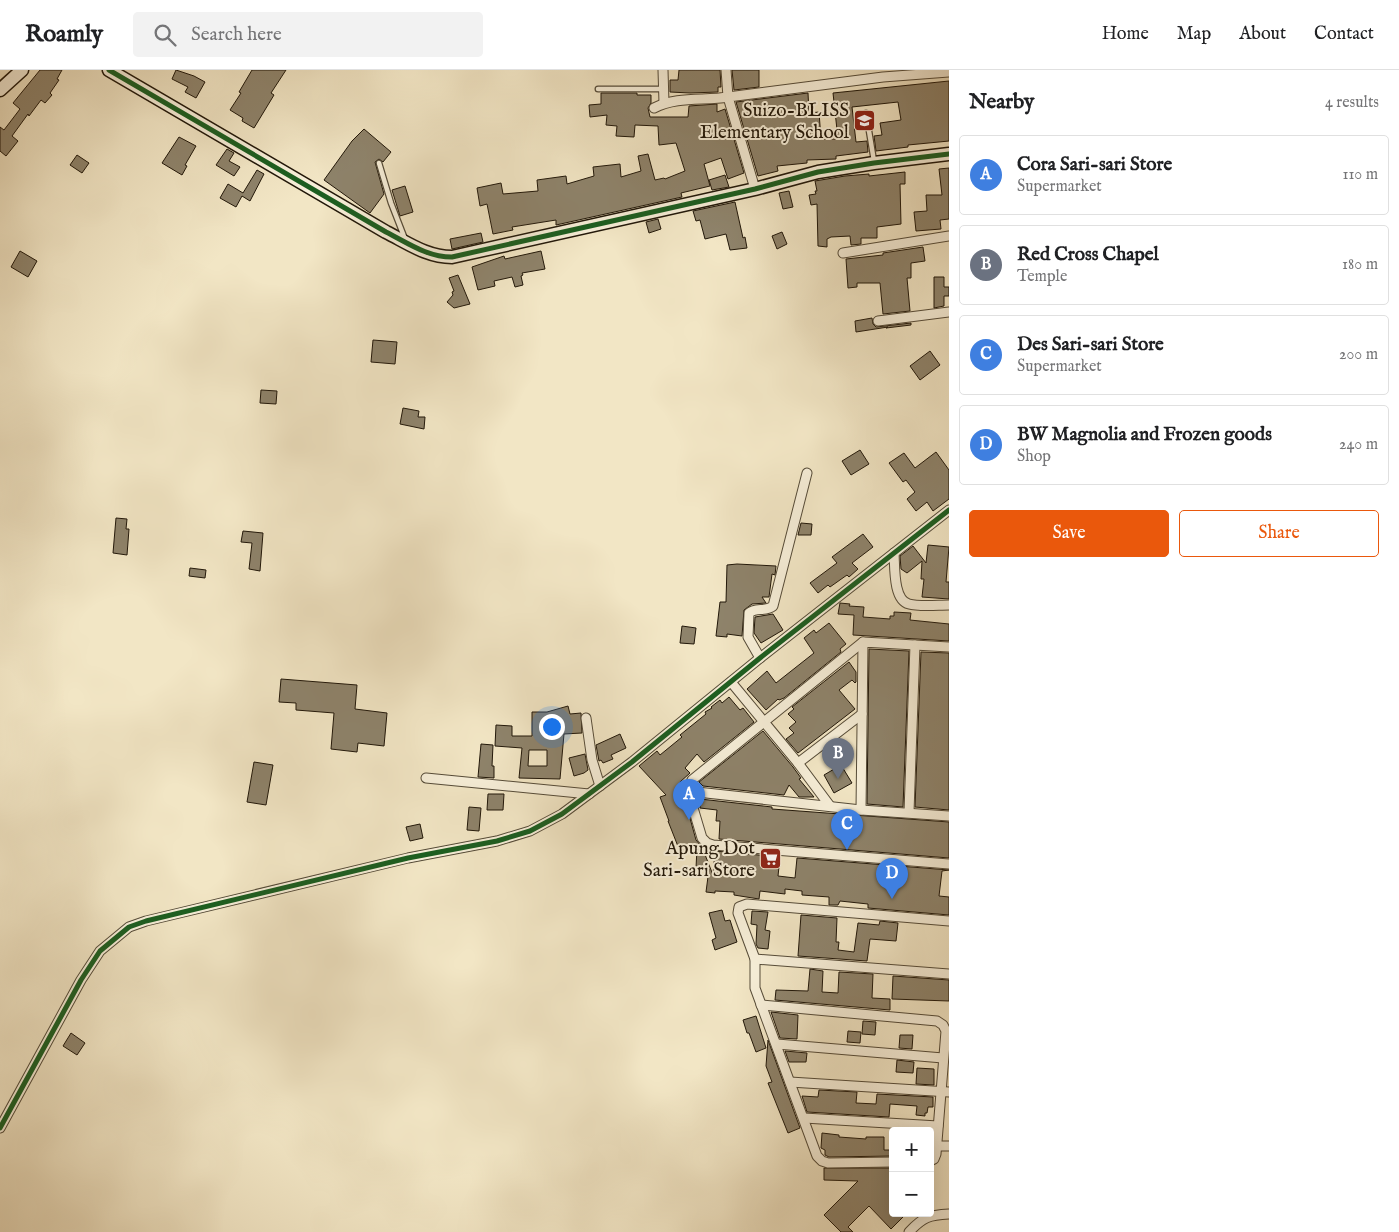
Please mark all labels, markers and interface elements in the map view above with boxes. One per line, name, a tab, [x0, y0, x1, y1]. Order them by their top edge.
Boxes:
search box	[133, 12, 483, 57]
text: Roamly	[25, 19, 103, 50]
icon: search	[151, 21, 179, 49]
text: Search here	[191, 23, 282, 47]
text: Home	[1102, 23, 1149, 46]
text: Map	[1177, 23, 1211, 46]
text: About	[1239, 23, 1286, 46]
text: Contact	[1314, 23, 1374, 46]
text: Nearby	[969, 89, 1034, 116]
text: 4 results	[1325, 93, 1379, 113]
place label: Suizo-BLISS Elementary School	[700, 99, 850, 145]
school or university icon: Suizo-BLISS Elementary School	[853, 108, 877, 132]
text: Cora Sari-sari Store	[1017, 153, 1172, 177]
text: A	[981, 165, 991, 185]
text: 110 m	[1342, 165, 1378, 185]
text: Supermarket	[1017, 177, 1102, 197]
text: Red Cross Chapel	[1017, 243, 1159, 267]
text: B	[981, 255, 991, 275]
text: 180 m	[1342, 255, 1378, 275]
text: Temple	[1017, 267, 1067, 287]
text: Des Sari-sari Store	[1017, 333, 1164, 357]
text: C	[980, 345, 992, 365]
text: 200 m	[1339, 345, 1378, 365]
text: Supermarket	[1017, 357, 1102, 377]
text: BW Magnolia and Frozen goods	[1017, 423, 1272, 447]
text: D	[980, 435, 992, 455]
text: 240 m	[1339, 435, 1378, 455]
text: Shop	[1017, 447, 1051, 467]
button: Save	[969, 510, 1169, 557]
button: Share	[1179, 510, 1379, 557]
your location	[539, 714, 565, 740]
pin: B	[822, 738, 854, 779]
pin: A	[673, 779, 705, 820]
pin: C	[831, 809, 863, 850]
place label: Apung Dot Sari-sari Store	[643, 837, 755, 883]
supermarket icon: Apung Dot Sari-sari Store	[759, 846, 783, 870]
pin: D	[876, 858, 908, 899]
map controls	[889, 1127, 934, 1217]
button: +	[889, 1127, 934, 1172]
button: −	[889, 1172, 934, 1217]

